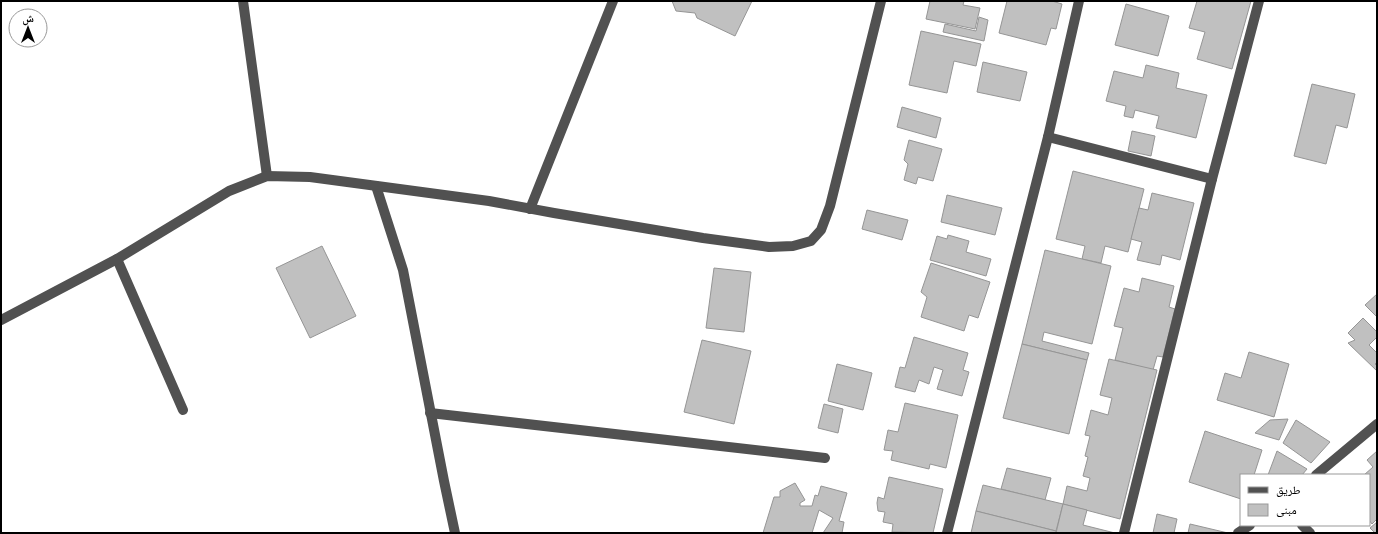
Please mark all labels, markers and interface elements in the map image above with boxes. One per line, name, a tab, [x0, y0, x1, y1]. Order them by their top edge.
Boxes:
north arrow	[8, 8, 48, 48]
text: ش	[22, 11, 34, 26]
legend	[1240, 474, 1370, 526]
text: طريق	[1276, 482, 1301, 498]
text: مبنى	[1276, 502, 1297, 518]

